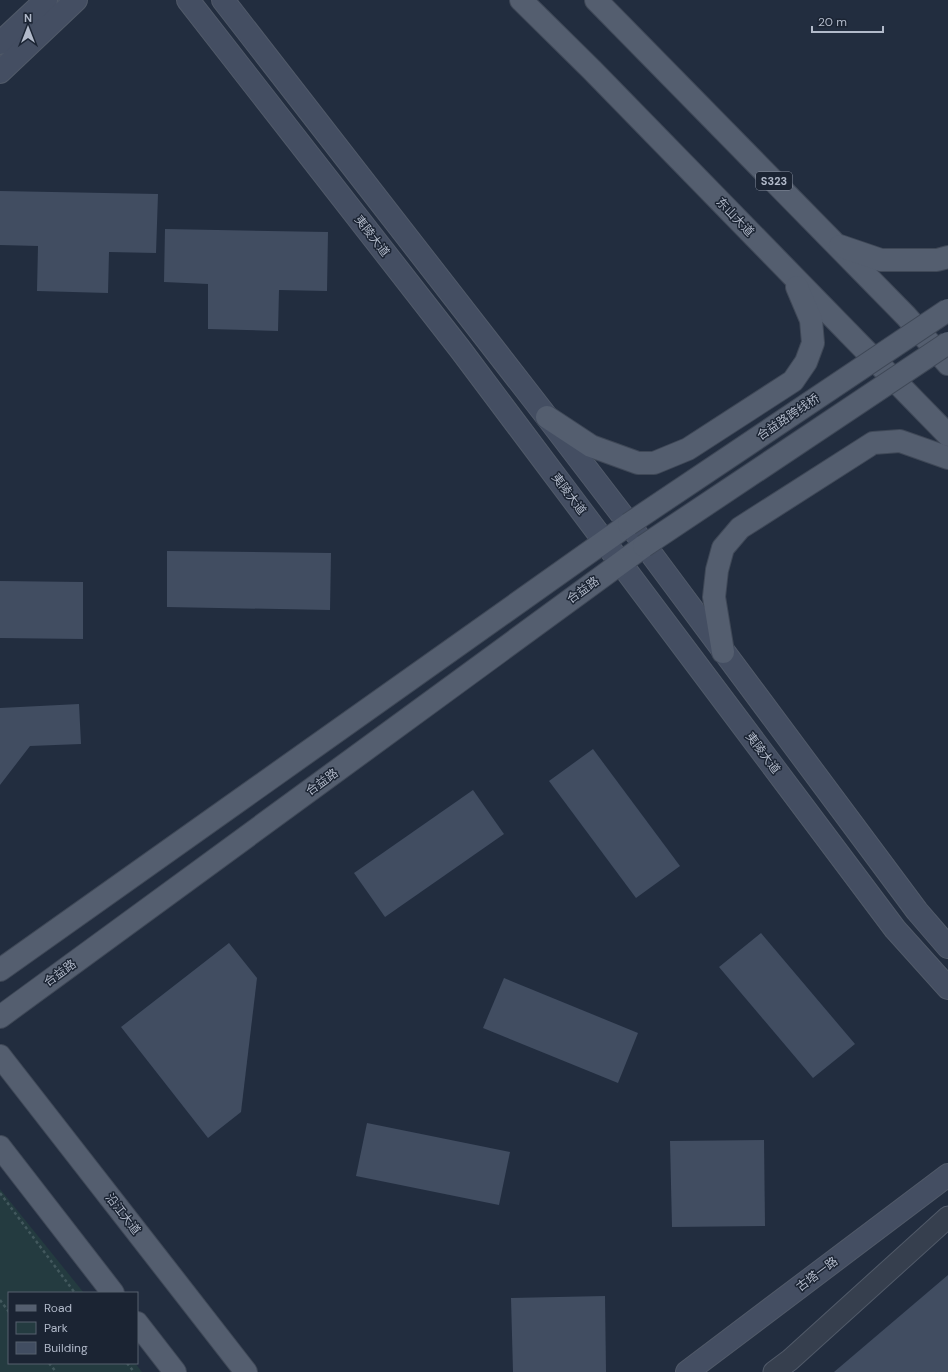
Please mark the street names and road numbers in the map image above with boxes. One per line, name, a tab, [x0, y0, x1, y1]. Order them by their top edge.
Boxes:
road number: S323	[756, 172, 792, 190]
street label: 东山大道	[713, 194, 757, 240]
street label: 夷陵大道	[351, 212, 393, 260]
street label: 合益路跨线桥	[754, 390, 822, 444]
street label: 夷陵大道	[548, 470, 590, 518]
street label: 合益路	[564, 573, 602, 607]
street label: 夷陵大道	[742, 729, 784, 777]
street label: 合益路	[303, 765, 341, 799]
street label: 合益路	[41, 956, 79, 990]
street label: 沿江大道	[102, 1190, 144, 1238]
street label: 古塔一路	[793, 1253, 841, 1295]

